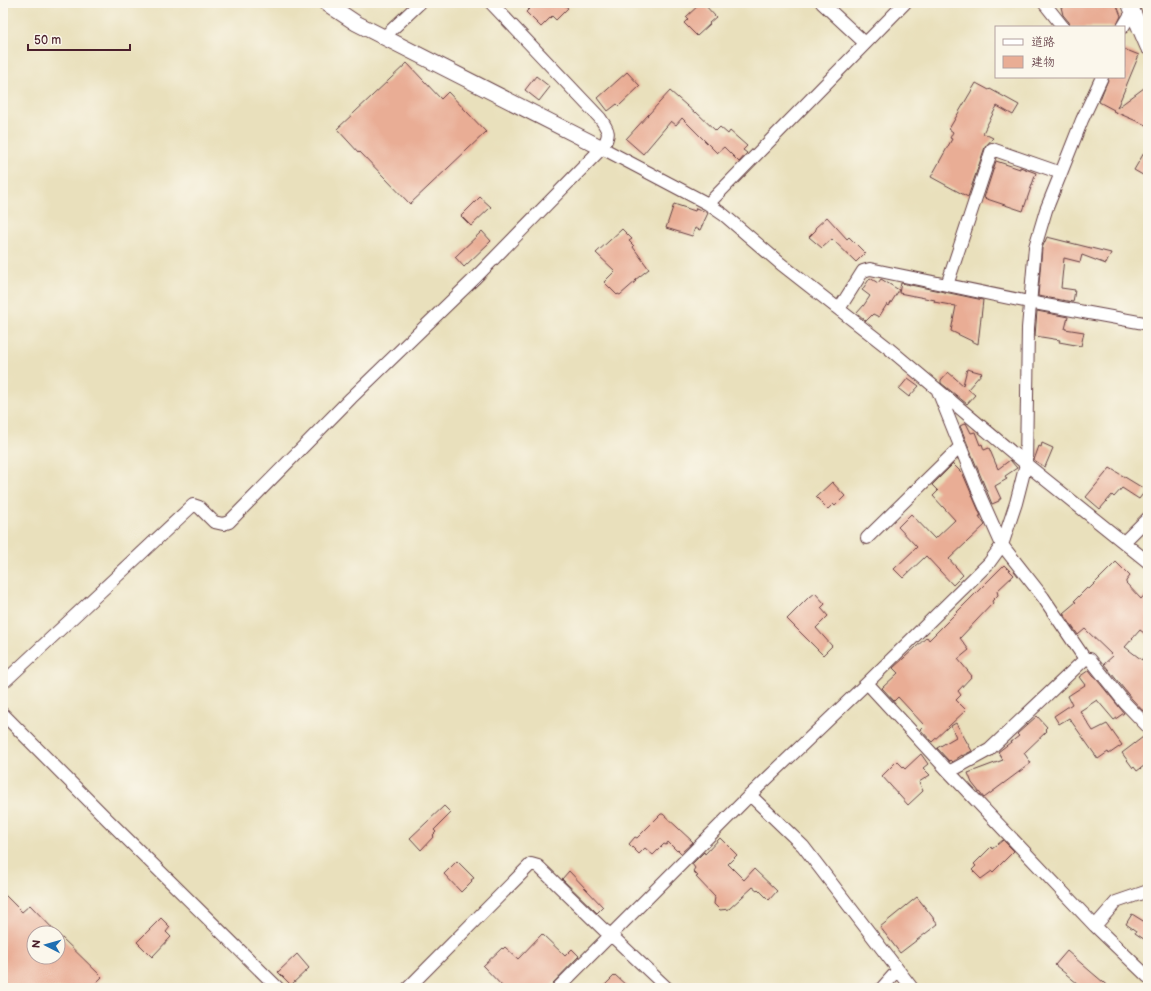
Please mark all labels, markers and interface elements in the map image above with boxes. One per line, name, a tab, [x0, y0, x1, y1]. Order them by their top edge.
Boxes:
scale bar	[28, 26, 130, 52]
legend	[995, 26, 1125, 78]
text: 50 m	[34, 33, 61, 48]
text: 道路	[1031, 35, 1055, 50]
text: 建物	[1031, 55, 1055, 70]
north arrow	[26, 925, 66, 965]
text: N	[30, 939, 43, 949]

